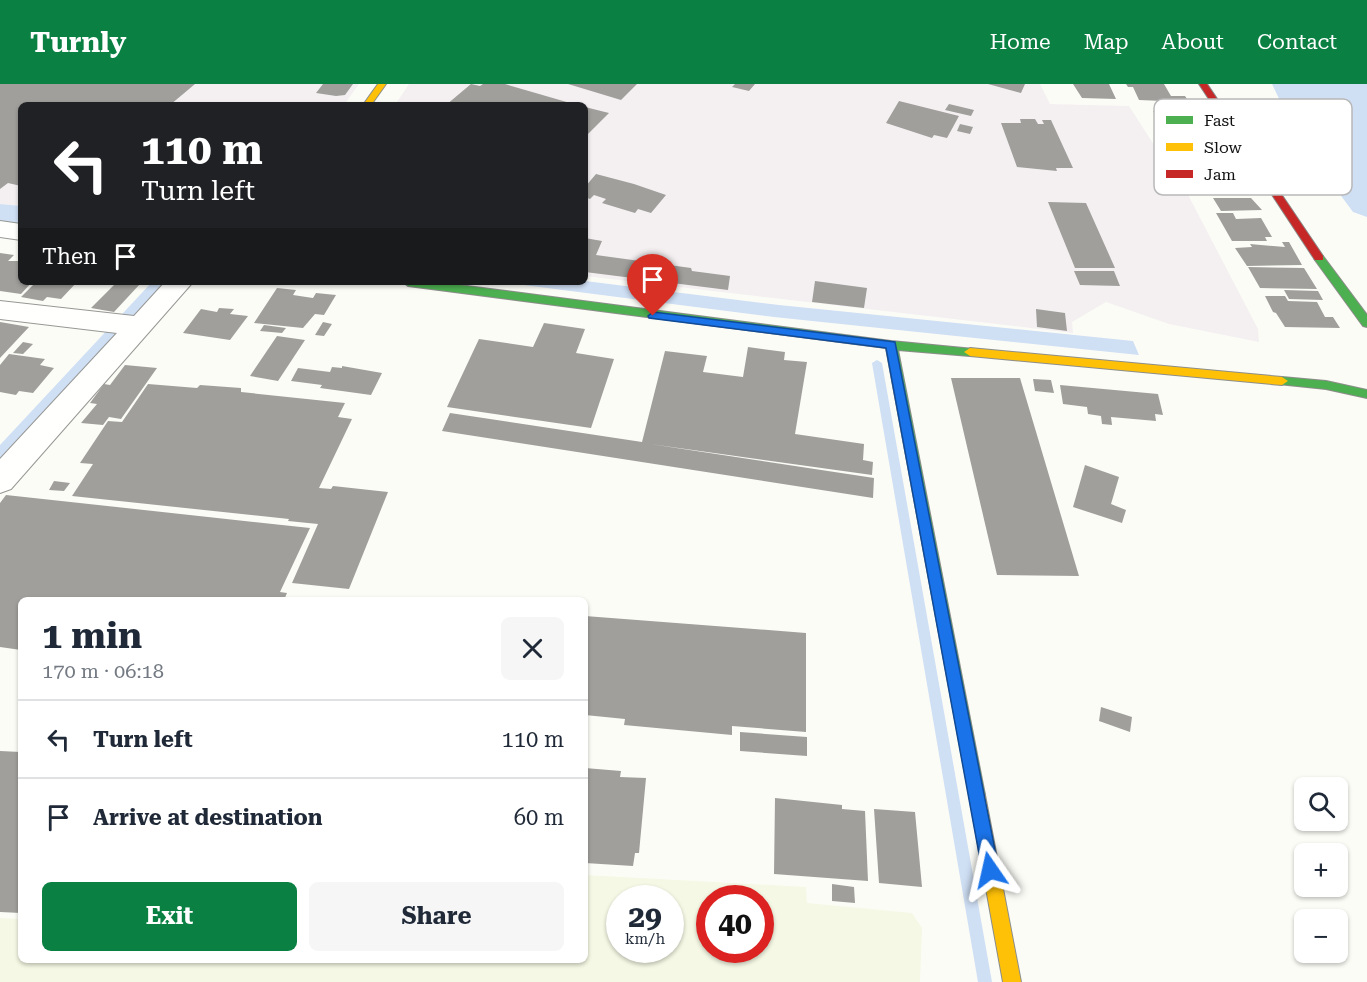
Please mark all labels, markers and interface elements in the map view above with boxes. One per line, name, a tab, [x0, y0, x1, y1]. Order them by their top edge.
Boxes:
text: Turnly	[30, 26, 126, 59]
text: Home	[990, 30, 1051, 54]
text: Map	[1084, 30, 1129, 54]
text: About	[1162, 30, 1224, 54]
text: Contact	[1257, 30, 1337, 54]
legend	[1154, 99, 1352, 195]
text: Fast	[1204, 111, 1235, 130]
text: 110 m	[141, 125, 263, 174]
icon: left	[42, 126, 120, 204]
text: Slow	[1204, 138, 1242, 157]
text: Jam	[1204, 165, 1236, 184]
text: Turn left	[141, 175, 255, 207]
icon: arrive	[109, 240, 142, 273]
text: Then	[42, 244, 97, 269]
pin	[627, 254, 678, 316]
icon: arrive	[636, 263, 669, 296]
text: 1 min	[42, 615, 142, 657]
button: close	[501, 617, 564, 680]
text: 170 m · 06:18	[42, 659, 164, 683]
icon: left	[42, 723, 75, 756]
text: Turn left	[93, 727, 193, 752]
text: 110 m	[501, 727, 564, 752]
map controls	[1294, 777, 1348, 963]
button: search	[1294, 777, 1348, 831]
icon: arrive	[42, 801, 75, 834]
text: Arrive at destination	[93, 805, 322, 830]
text: 60 m	[514, 805, 564, 830]
position arrow	[958, 838, 1022, 902]
button: +	[1294, 843, 1348, 897]
button: Exit	[42, 882, 297, 951]
button: Share	[309, 882, 564, 951]
speed limit sign: 40	[696, 885, 774, 963]
text: 29	[628, 899, 662, 934]
button: −	[1294, 909, 1348, 963]
text: km/h	[625, 930, 665, 948]

